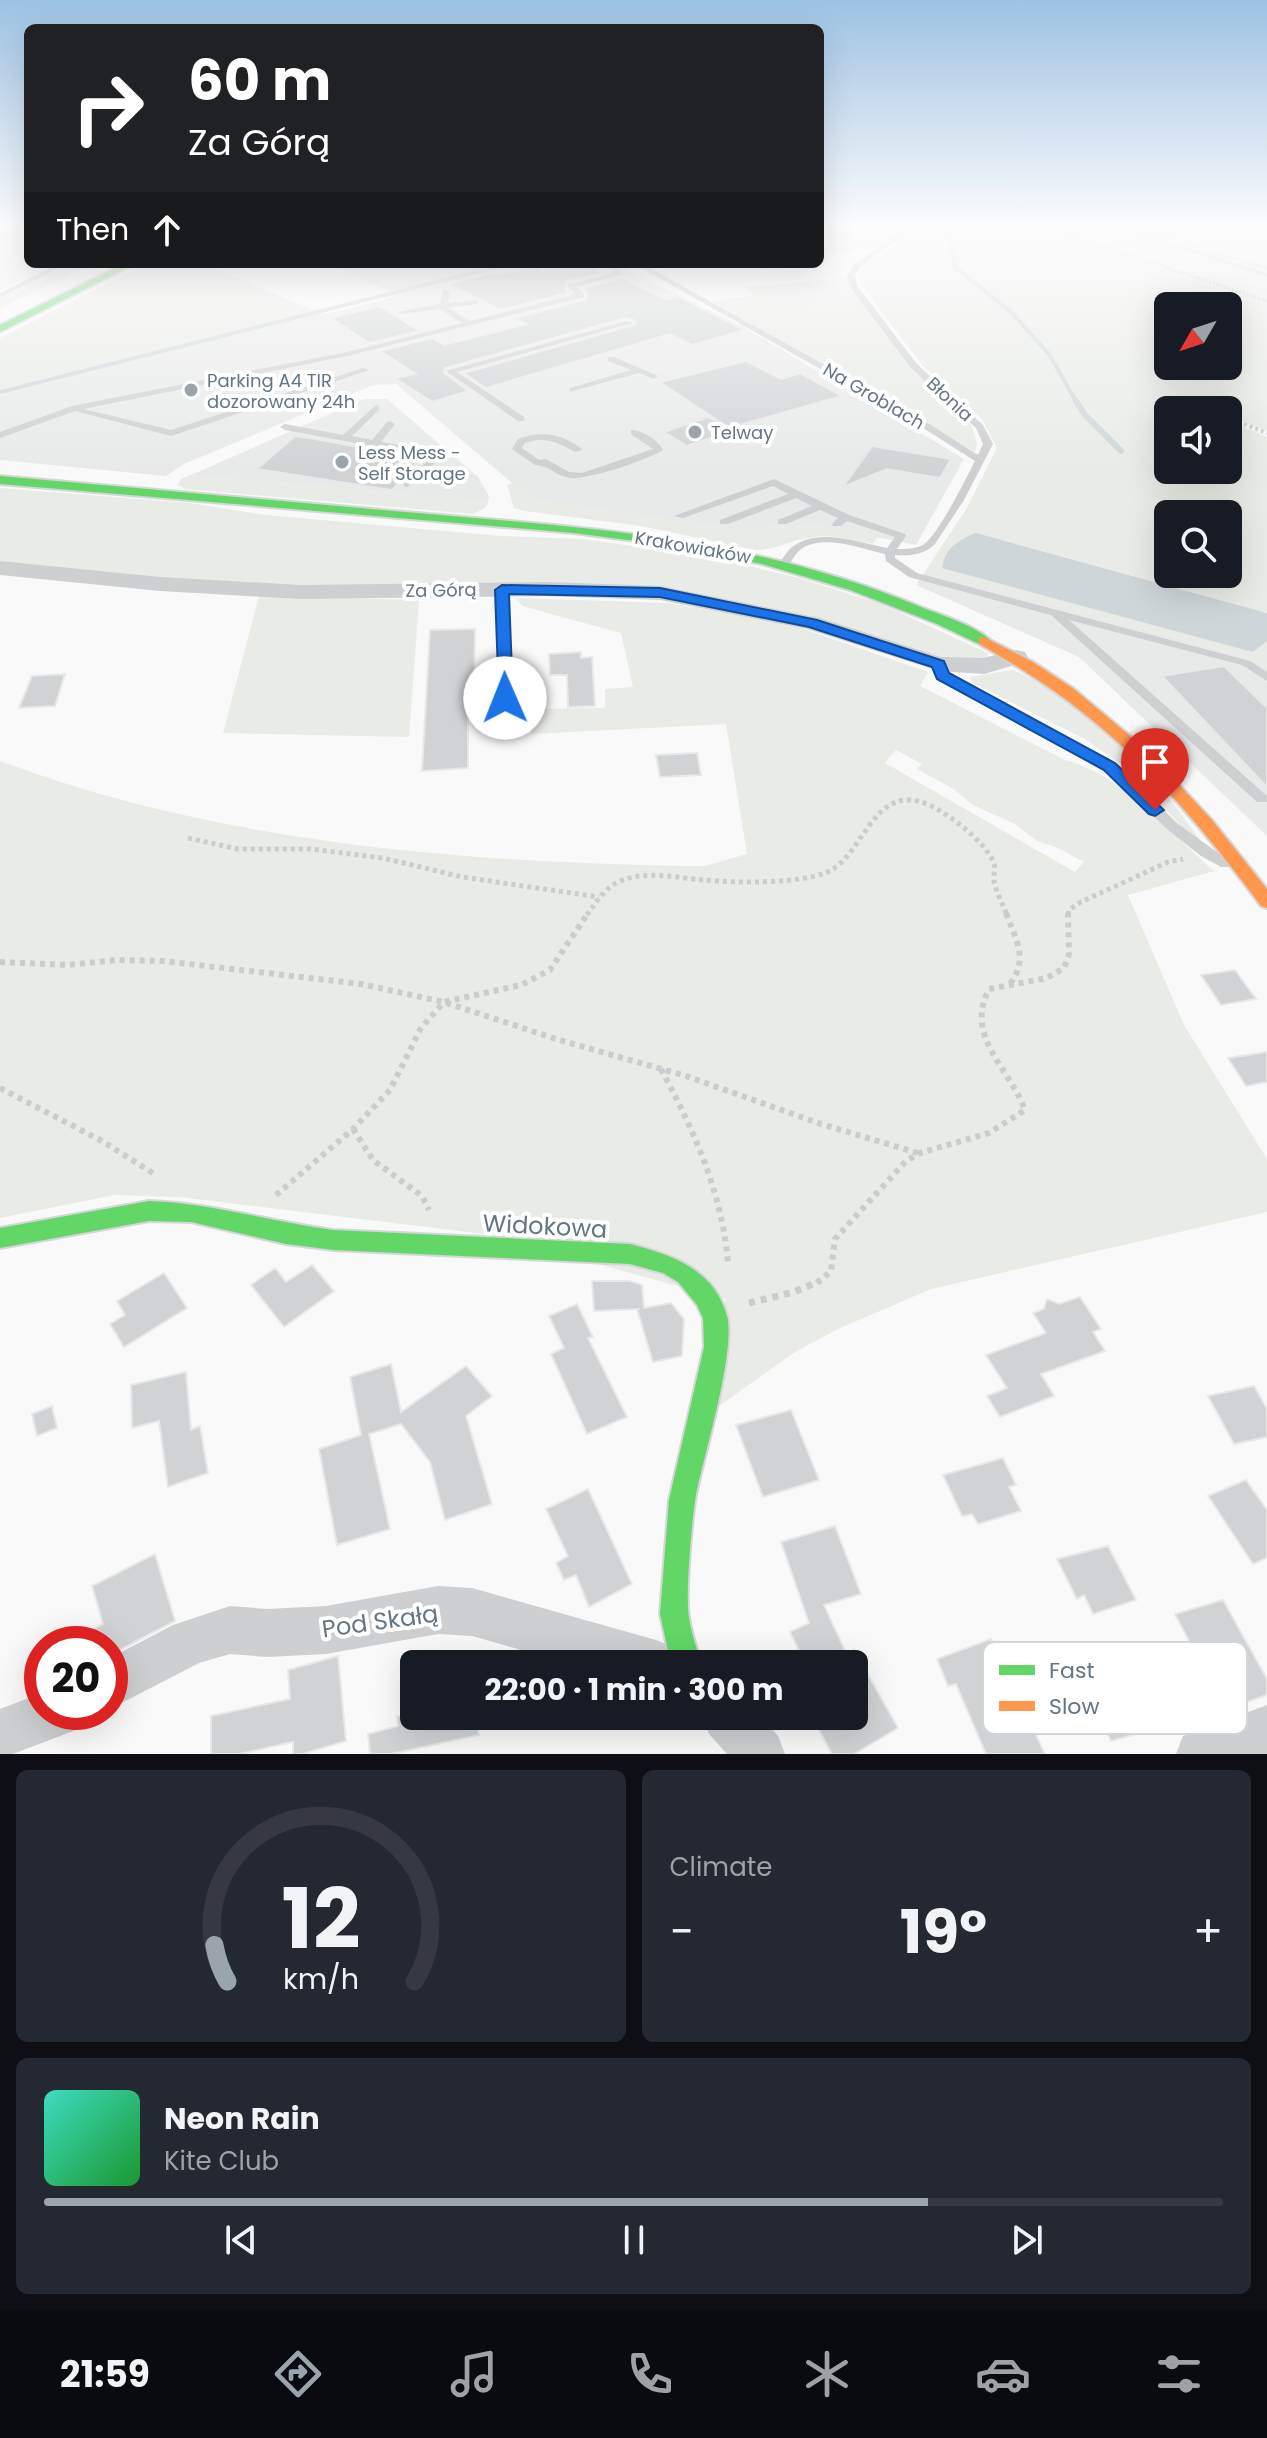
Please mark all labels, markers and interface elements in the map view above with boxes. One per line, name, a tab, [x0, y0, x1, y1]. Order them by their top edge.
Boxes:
text: 60 m	[188, 41, 331, 120]
icon: right	[56, 56, 160, 160]
text: Za Górą	[188, 117, 330, 168]
text: Then	[56, 208, 129, 251]
icon: ahead	[145, 208, 189, 252]
north arrow	[1154, 292, 1242, 380]
map controls	[1154, 292, 1242, 588]
street label: Na Groblach	[819, 357, 929, 435]
place label: Parking A4 TIR dozorowany 24h	[207, 368, 355, 414]
street label: Błonia	[921, 371, 979, 427]
marker: Parking A4 TIR dozorowany 24h	[182, 381, 200, 399]
button: sound	[1154, 396, 1242, 484]
place label: Telway	[711, 420, 773, 445]
marker: Telway	[686, 423, 704, 441]
place label: Less Mess - Self Storage	[358, 440, 466, 486]
marker: Less Mess - Self Storage	[333, 453, 351, 471]
button: search	[1154, 500, 1242, 588]
street label: Krakowiaków	[633, 525, 753, 570]
street label: Za Górą	[405, 577, 477, 603]
position arrow	[463, 656, 547, 740]
pin	[1121, 728, 1189, 810]
icon: arrive	[1133, 740, 1177, 784]
street label: Widokowa	[482, 1206, 608, 1246]
street label: Pod Skałą	[320, 1597, 440, 1645]
speed limit sign: 20	[24, 1626, 128, 1730]
legend	[983, 1642, 1247, 1734]
text: Fast	[1049, 1655, 1094, 1686]
text: 22:00 · 1 min · 300 m	[484, 1668, 784, 1711]
text: Slow	[1049, 1691, 1099, 1722]
text: Climate	[670, 1849, 772, 1885]
text: 12	[281, 1861, 360, 1977]
text: 19°	[900, 1890, 987, 1974]
text: −	[670, 1901, 694, 1962]
text: +	[1193, 1901, 1223, 1962]
text: km/h	[283, 1959, 359, 1999]
text: Neon Rain	[164, 2097, 320, 2140]
text: Kite Club	[164, 2143, 279, 2179]
icon: previous	[219, 2218, 263, 2262]
icon: pause	[612, 2218, 656, 2262]
icon: next	[1005, 2218, 1049, 2262]
icon: directions	[270, 2346, 326, 2402]
icon: music	[446, 2346, 502, 2402]
icon: phone	[622, 2346, 678, 2402]
icon: climate	[799, 2346, 855, 2402]
icon: car	[975, 2346, 1031, 2402]
icon: filters	[1151, 2346, 1207, 2402]
text: 21:59	[60, 2349, 150, 2400]

